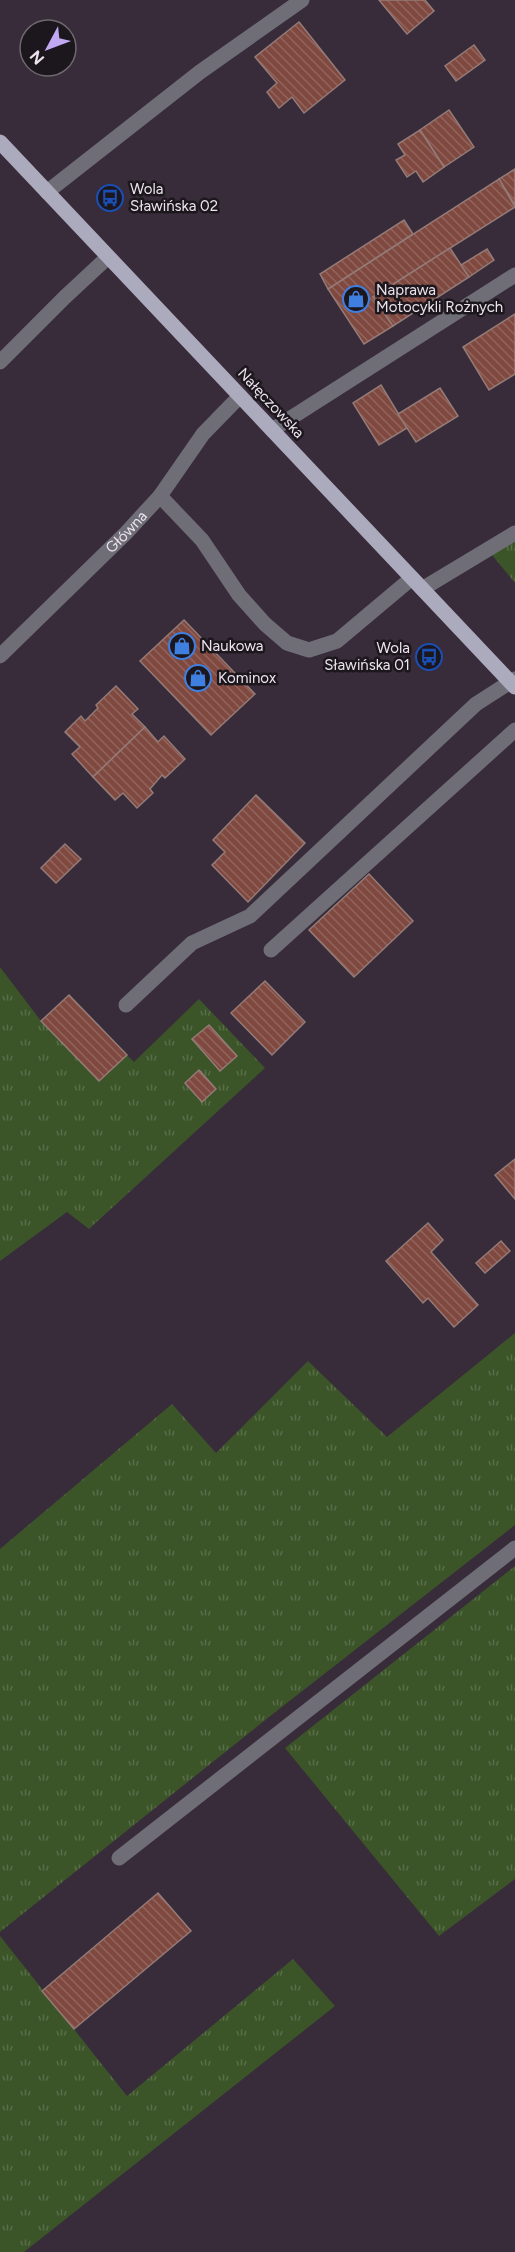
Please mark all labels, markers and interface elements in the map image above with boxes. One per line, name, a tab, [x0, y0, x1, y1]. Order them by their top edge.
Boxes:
north arrow	[18, 18, 78, 78]
text: N	[26, 47, 48, 68]
place label: Wola Sławińska 02	[130, 180, 218, 215]
bus stop icon: Wola Sławińska 02	[95, 183, 125, 213]
place label: Naprawa Motocykli Rożnych	[376, 281, 503, 316]
shop icon: Naprawa Motocykli Rożnych	[341, 284, 371, 314]
street label: Nałęczowska	[234, 364, 308, 442]
street label: Główna	[102, 507, 151, 557]
shop icon: Naukowa	[167, 631, 197, 661]
place label: Naukowa	[201, 637, 263, 655]
place label: Wola Sławińska 01	[324, 639, 410, 674]
bus stop icon: Wola Sławińska 01	[414, 642, 444, 672]
shop icon: Kominox	[183, 663, 213, 693]
place label: Kominox	[218, 669, 276, 687]

